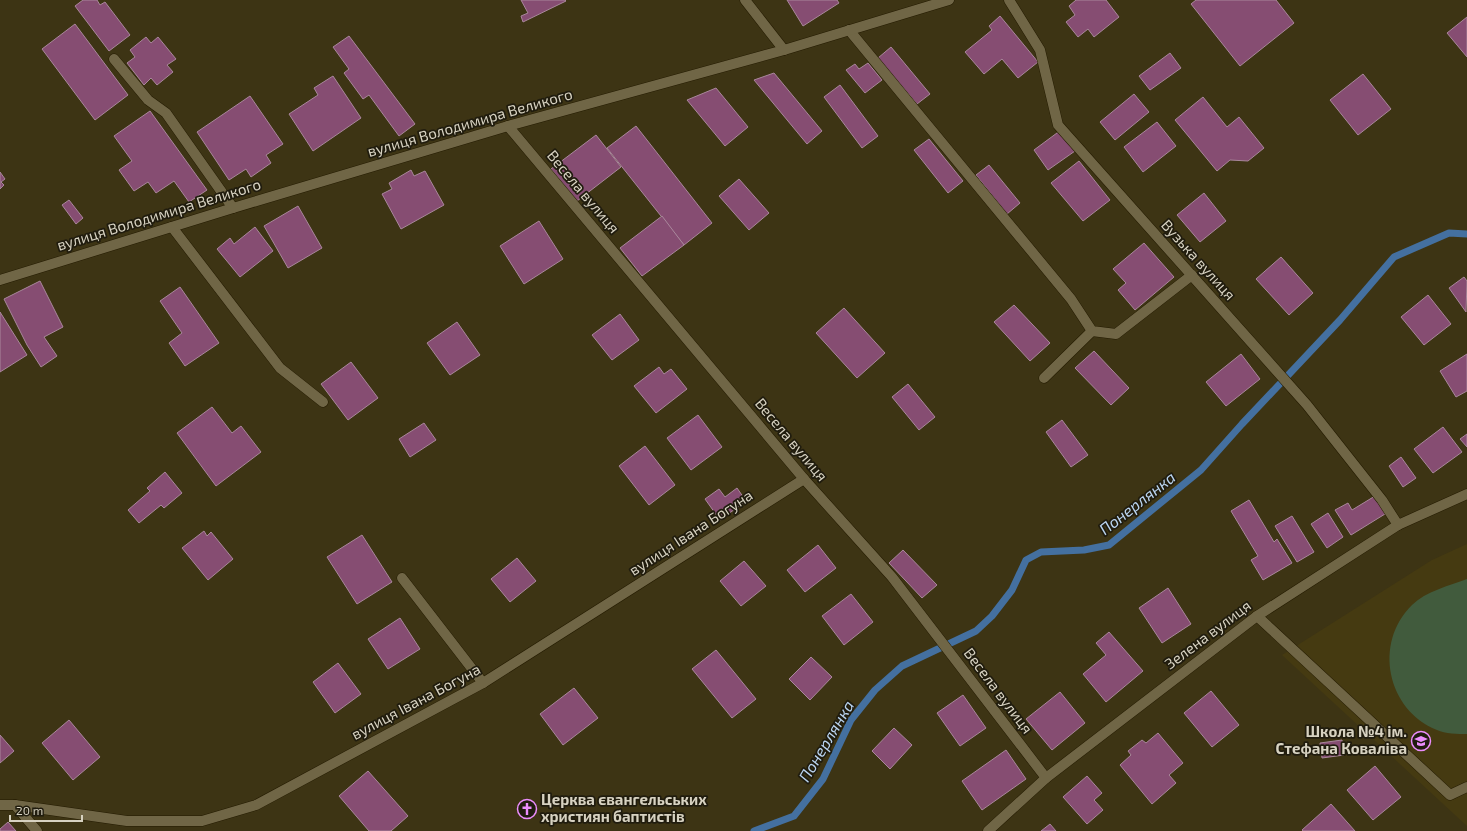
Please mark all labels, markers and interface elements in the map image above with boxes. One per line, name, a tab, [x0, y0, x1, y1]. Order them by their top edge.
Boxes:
street label: вулиця Володимира Великого	[365, 84, 575, 161]
street label: Весела вулиця	[543, 146, 624, 237]
street label: вулиця Володимира Великого	[55, 174, 263, 255]
street label: Вузька вулиця	[1157, 215, 1240, 304]
street label: Весела вулиця	[751, 394, 832, 485]
water label: Понерлянка	[1095, 467, 1179, 538]
street label: вулиця Івана Богуна	[625, 485, 756, 580]
street label: Зелена вулиця	[1161, 596, 1255, 673]
street label: Весела вулиця	[960, 644, 1037, 737]
street label: вулиця Івана Богуна	[348, 659, 484, 744]
water label: Понерлянка	[794, 697, 857, 785]
place label: Школа №4 ім. Стефана Коваліва	[1275, 722, 1407, 757]
school or university icon: Школа №4 ім. Стефана Коваліва	[1410, 730, 1432, 752]
place label: Церква євангельських християн баптистів	[541, 790, 707, 825]
scale bar	[10, 797, 82, 823]
church icon: Церква євангельських християн баптистів	[516, 798, 538, 820]
text: 20 m	[16, 803, 43, 817]

